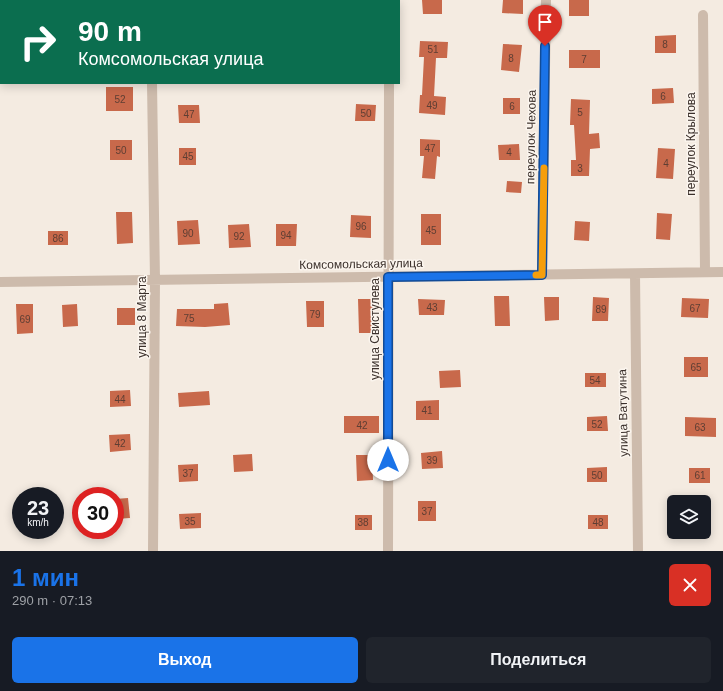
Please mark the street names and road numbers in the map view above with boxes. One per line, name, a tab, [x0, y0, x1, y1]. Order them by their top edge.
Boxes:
street label: переулок Чехова	[523, 89, 539, 184]
street label: переулок Крылова	[684, 92, 698, 196]
street label: Комсомольская улица	[299, 256, 423, 272]
street label: улица 8 Марта	[135, 276, 149, 358]
street label: улица Свистулева	[368, 278, 382, 380]
street label: улица Ватутина	[615, 369, 631, 457]

